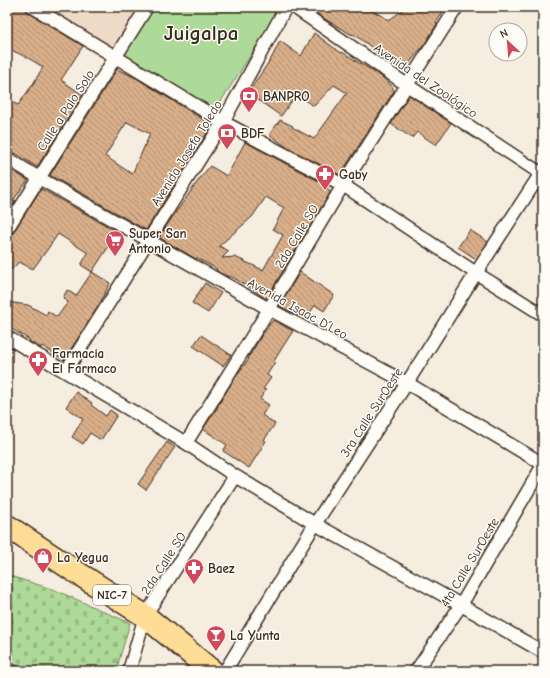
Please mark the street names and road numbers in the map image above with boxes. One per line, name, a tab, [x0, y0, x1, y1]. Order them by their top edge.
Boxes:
street label: Avenida del Zoológico	[371, 40, 481, 121]
street label: Calle a Palo Solo	[34, 67, 97, 154]
street label: Avenida Josefa Toledo	[148, 97, 225, 209]
street label: 2da Calle SO	[272, 202, 321, 271]
street label: Avenida Isaac D´Leo	[245, 275, 350, 342]
street label: 3ra Calle SurOeste	[337, 365, 406, 460]
street label: 4ta Calle SurOeste	[437, 515, 502, 609]
street label: 2da Calle SO	[138, 529, 189, 597]
road number: NIC-7	[93, 585, 131, 605]

